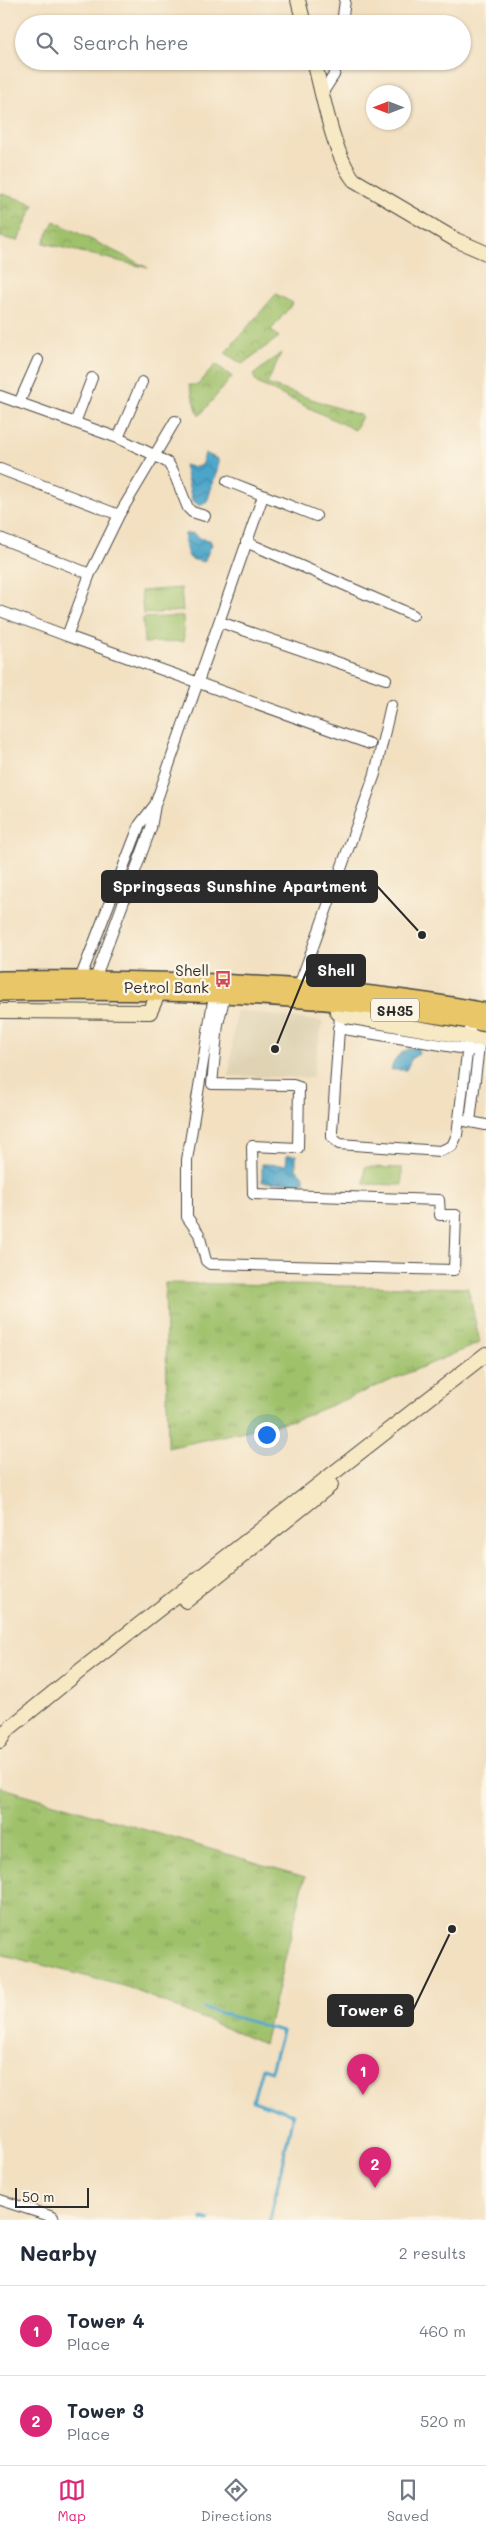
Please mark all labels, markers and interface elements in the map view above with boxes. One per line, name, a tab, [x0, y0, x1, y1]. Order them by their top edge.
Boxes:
search box	[15, 15, 471, 70]
icon: search	[33, 29, 61, 57]
text: Search here	[73, 30, 189, 55]
north arrow	[366, 85, 411, 130]
callout: Springseas Sunshine Apartment	[102, 871, 377, 902]
text: Springseas Sunshine Apartment	[113, 875, 367, 896]
callout: Shell	[307, 955, 365, 986]
text: Shell	[317, 959, 355, 980]
place label: Shell Petrol Bank	[124, 960, 209, 997]
bus stop icon: Shell Petrol Bank	[213, 969, 233, 989]
road number: SH35	[371, 998, 419, 1022]
your location	[254, 1422, 280, 1448]
callout: Tower 6	[328, 1995, 413, 2026]
text: Tower 6	[339, 1999, 404, 2020]
pin: 1	[347, 2054, 379, 2095]
pin: 2	[359, 2147, 391, 2188]
scale bar	[15, 2185, 89, 2208]
text: 50 m	[22, 2187, 54, 2206]
text: Nearby	[20, 2239, 97, 2266]
text: 2 results	[399, 2242, 466, 2263]
text: Tower 4	[67, 2308, 145, 2333]
text: 1	[32, 2320, 40, 2341]
text: 460 m	[419, 2320, 466, 2341]
text: Place	[67, 2333, 110, 2354]
text: Tower 3	[67, 2398, 144, 2423]
text: 2	[32, 2410, 40, 2431]
text: 520 m	[420, 2410, 466, 2431]
text: Place	[67, 2423, 110, 2444]
tab: Map	[57, 2476, 86, 2525]
tab: Directions	[201, 2476, 272, 2525]
tab: Saved	[387, 2476, 429, 2525]

